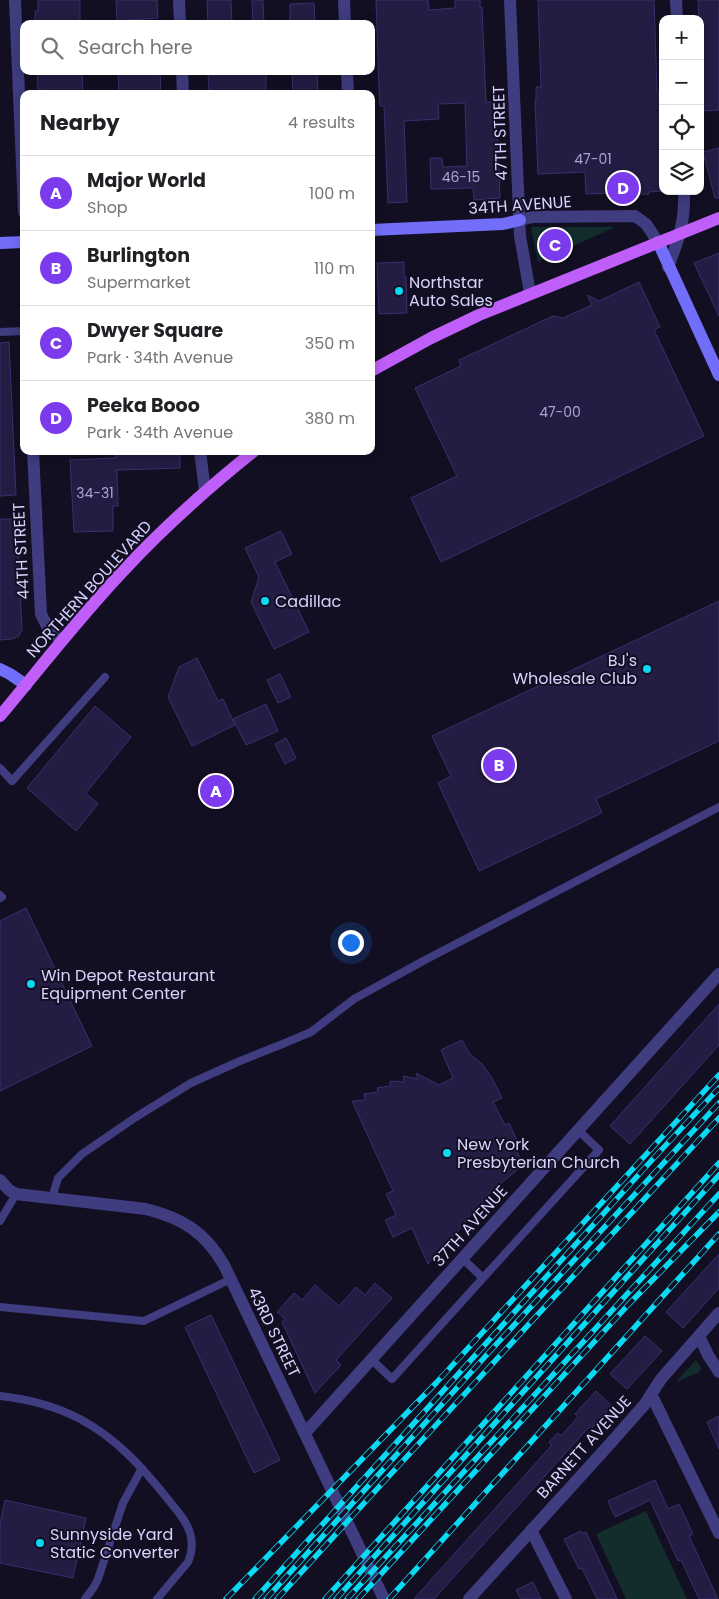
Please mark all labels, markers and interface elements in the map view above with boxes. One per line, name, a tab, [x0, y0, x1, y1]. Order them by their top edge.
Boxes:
map controls	[659, 15, 704, 195]
button: +	[659, 15, 704, 60]
search box	[20, 20, 375, 75]
icon: search	[38, 34, 66, 62]
text: Search here	[78, 34, 192, 61]
button: −	[659, 60, 704, 105]
street label: 47TH STREET	[487, 84, 513, 181]
button: locate	[659, 105, 704, 150]
text: Nearby	[40, 108, 120, 137]
text: 4 results	[288, 111, 355, 134]
house number: 47-01	[574, 149, 612, 169]
button: layers	[659, 150, 704, 195]
text: Major World	[87, 167, 206, 194]
house number: 46-15	[442, 167, 480, 187]
pin: D	[607, 169, 639, 207]
text: A	[50, 182, 62, 205]
text: 100 m	[309, 182, 355, 205]
street label: 34TH AVENUE	[468, 190, 572, 220]
text: Shop	[87, 196, 128, 219]
pin: C	[539, 226, 571, 264]
text: Burlington	[87, 242, 190, 269]
text: B	[51, 257, 61, 280]
text: 110 m	[314, 257, 355, 280]
text: Supermarket	[87, 271, 191, 294]
place label: Northstar Auto Sales	[409, 271, 493, 312]
marker: Northstar Auto Sales	[393, 285, 405, 297]
text: Dwyer Square	[87, 317, 223, 344]
text: C	[50, 332, 62, 355]
text: 350 m	[305, 332, 355, 355]
text: Park · 34th Avenue	[87, 346, 233, 369]
text: Peeka Booo	[87, 392, 200, 419]
house number: 47-00	[539, 402, 581, 422]
text: D	[50, 407, 62, 430]
text: 380 m	[305, 407, 355, 430]
text: Park · 34th Avenue	[87, 421, 233, 444]
house number: 34-31	[76, 483, 114, 503]
street label: 44TH STREET	[7, 502, 35, 600]
street label: NORTHERN BOULEVARD	[21, 515, 157, 663]
place label: Cadillac	[275, 590, 342, 613]
marker: Cadillac	[259, 595, 271, 607]
place label: BJ's Wholesale Club	[512, 649, 637, 690]
marker: BJ's Wholesale Club	[641, 663, 653, 675]
pin: B	[483, 746, 515, 784]
pin: A	[200, 772, 232, 810]
your location	[338, 930, 364, 956]
place label: Win Depot Restaurant Equipment Center	[41, 964, 215, 1005]
marker: Win Depot Restaurant Equipment Center	[25, 978, 37, 990]
place label: New York Presbyterian Church	[457, 1133, 620, 1174]
marker: New York Presbyterian Church	[441, 1147, 453, 1159]
street label: 37TH AVENUE	[427, 1180, 513, 1272]
street label: 43RD STREET	[242, 1283, 306, 1381]
street label: BARNETT AVENUE	[531, 1390, 637, 1504]
place label: Sunnyside Yard Static Converter	[50, 1523, 179, 1564]
marker: Sunnyside Yard Static Converter	[34, 1537, 46, 1549]

